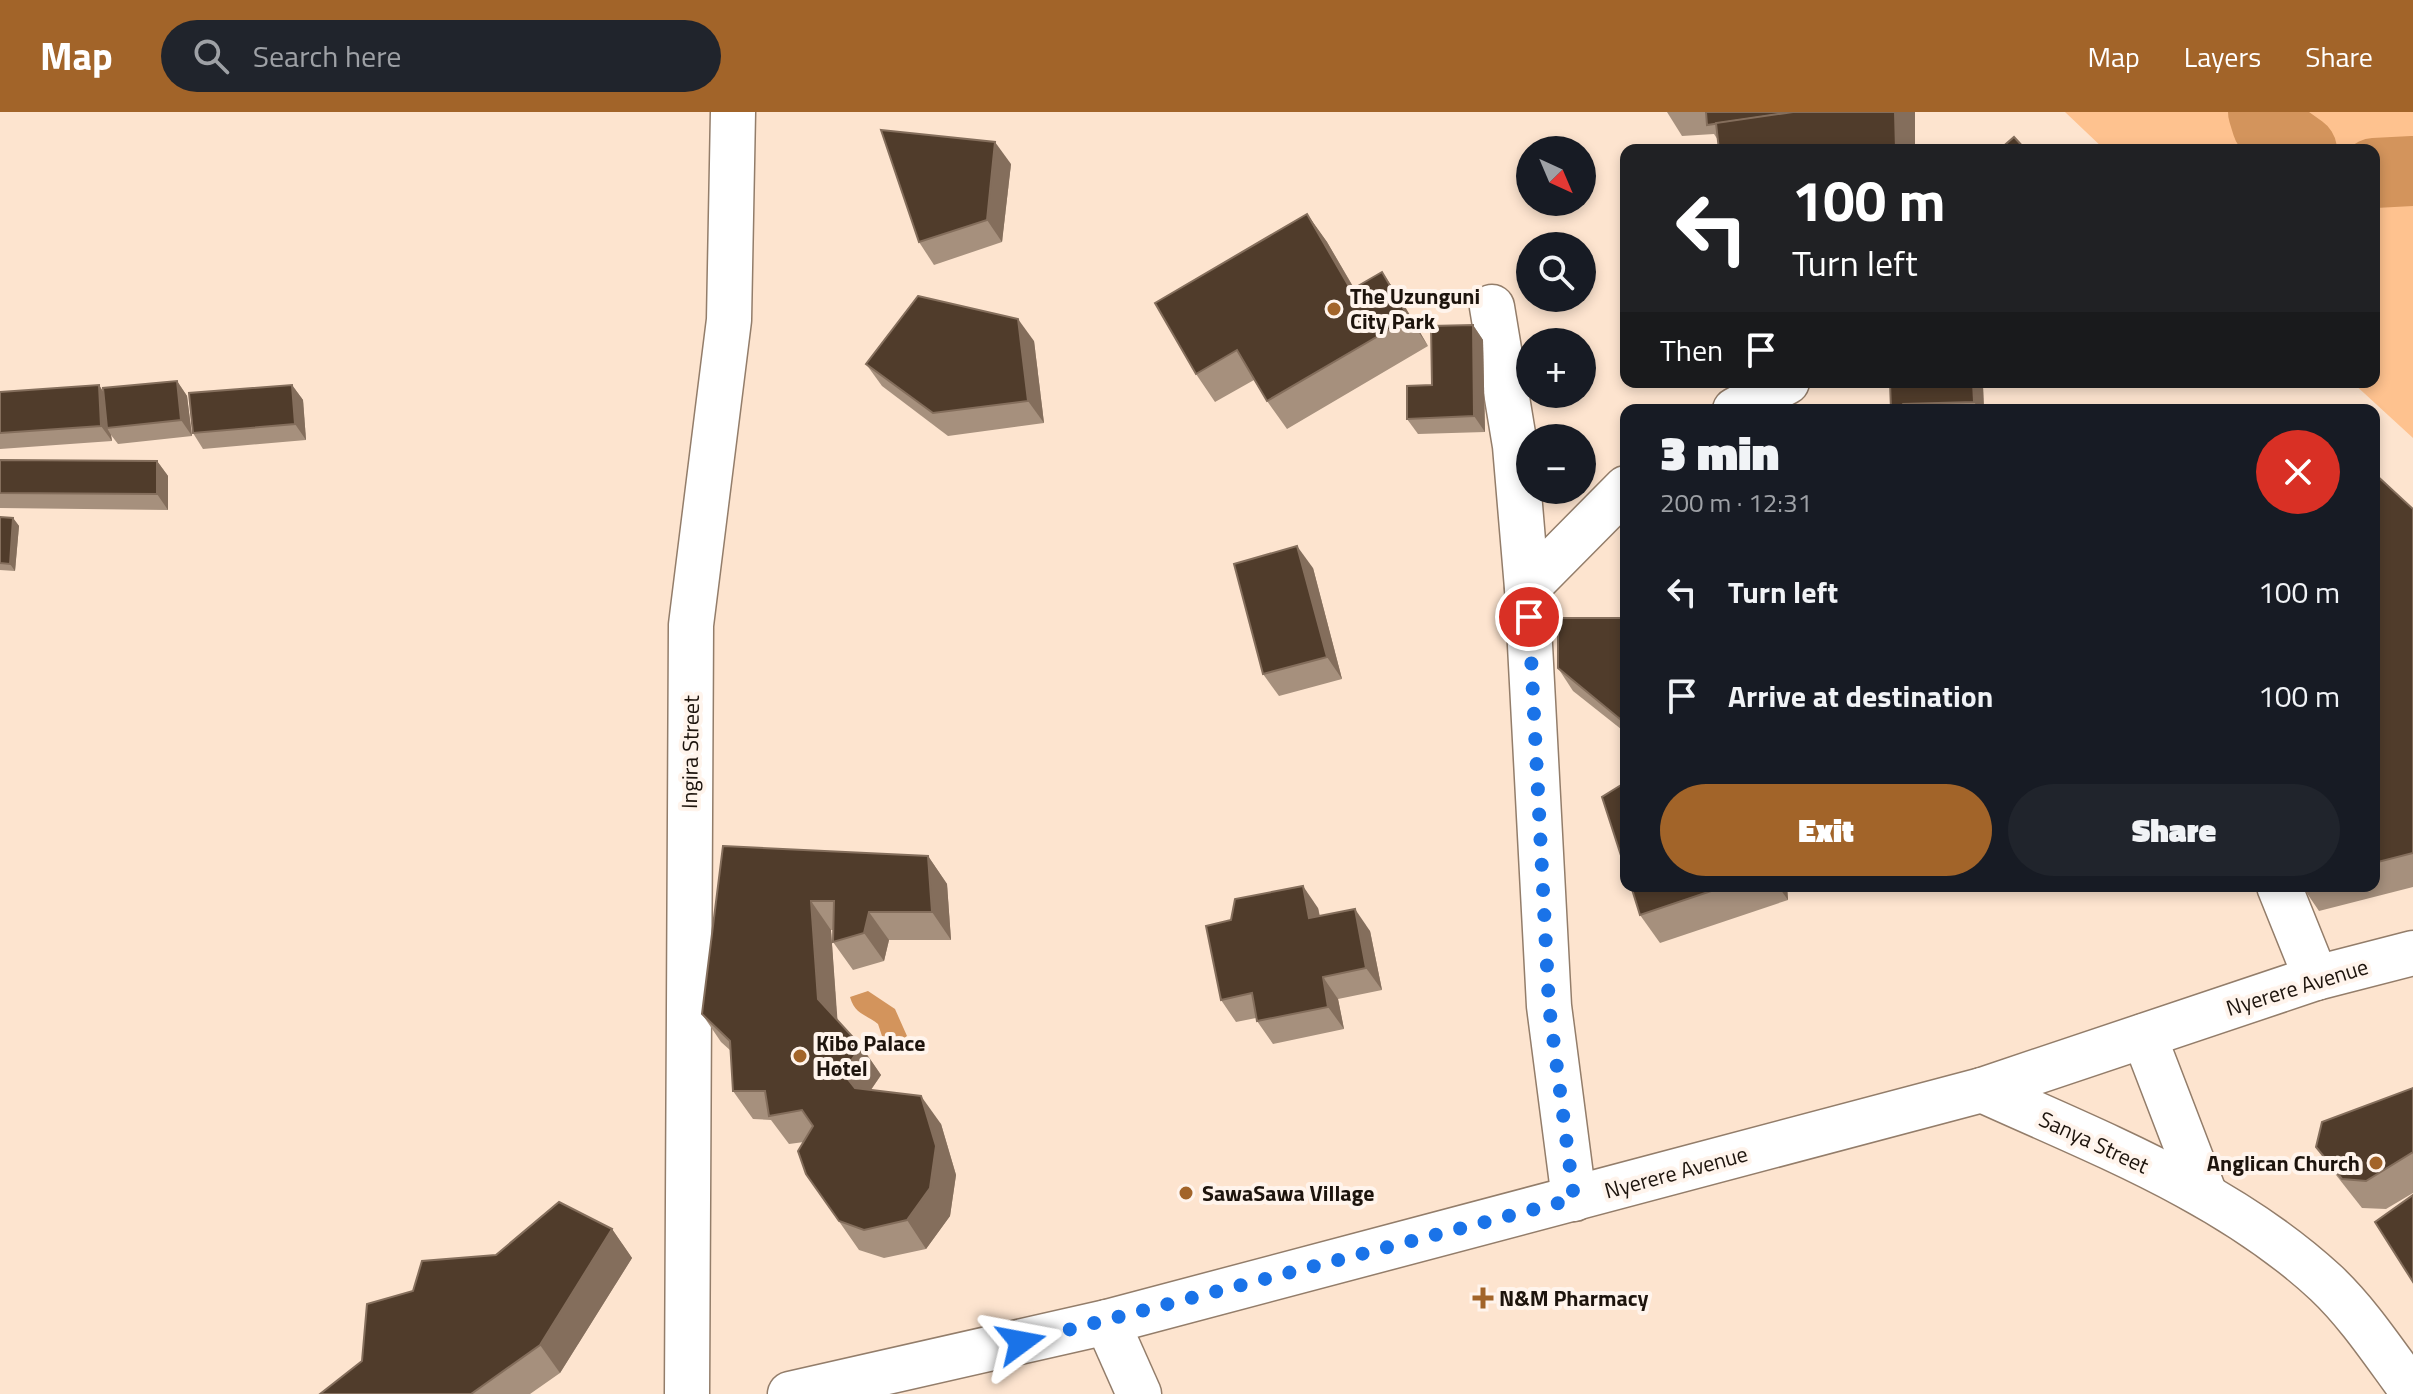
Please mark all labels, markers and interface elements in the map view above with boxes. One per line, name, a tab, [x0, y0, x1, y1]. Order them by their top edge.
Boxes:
search box	[161, 20, 721, 92]
text: Map	[40, 27, 113, 85]
text: Search here	[253, 33, 402, 79]
icon: search	[189, 34, 233, 78]
text: Map	[2087, 35, 2140, 78]
text: Layers	[2184, 35, 2261, 78]
text: Share	[2305, 35, 2373, 78]
north arrow	[1516, 136, 1596, 216]
map controls	[1516, 136, 1596, 504]
text: 100 m	[1792, 158, 1945, 243]
icon: left	[1660, 176, 1764, 280]
button: search	[1516, 232, 1596, 312]
text: Turn left	[1792, 235, 1918, 290]
place label: The Uzunguni City Park	[1350, 279, 1480, 338]
marker: The Uzunguni City Park	[1325, 300, 1343, 318]
text: Then	[1660, 327, 1723, 373]
button: +	[1516, 328, 1596, 408]
icon: arrive	[1739, 328, 1783, 372]
text: 3 min	[1660, 416, 1779, 489]
button: −	[1516, 424, 1596, 504]
button: close	[2256, 430, 2340, 514]
text: 200 m · 12:31	[1660, 483, 1812, 522]
text: Turn left	[1728, 569, 1838, 615]
text: 100 m	[2258, 569, 2340, 615]
icon: left	[1660, 570, 1704, 614]
pin	[1495, 583, 1563, 651]
icon: arrive	[1507, 595, 1551, 639]
text: Arrive at destination	[1728, 673, 1993, 719]
text: 100 m	[2258, 673, 2340, 719]
icon: arrive	[1660, 674, 1704, 718]
street label: Ingira Street	[672, 695, 708, 809]
button: Exit	[1660, 784, 1992, 876]
button: Share	[2008, 784, 2340, 876]
street label: Nyerere Avenue	[2222, 949, 2372, 1025]
place label: Kibo Palace Hotel	[816, 1026, 925, 1085]
marker: Kibo Palace Hotel	[791, 1047, 809, 1065]
street label: Sanya Street	[2034, 1102, 2155, 1182]
street label: Nyerere Avenue	[1601, 1137, 1751, 1207]
place label: Anglican Church	[2207, 1146, 2360, 1180]
marker: Anglican Church	[2367, 1154, 2385, 1172]
place label: SawaSawa Village	[1202, 1176, 1375, 1210]
marker: SawaSawa Village	[1177, 1184, 1195, 1202]
place label: N&M Pharmacy	[1499, 1281, 1648, 1315]
marker: N&M Pharmacy	[1474, 1289, 1492, 1307]
position arrow	[979, 1300, 1063, 1384]

